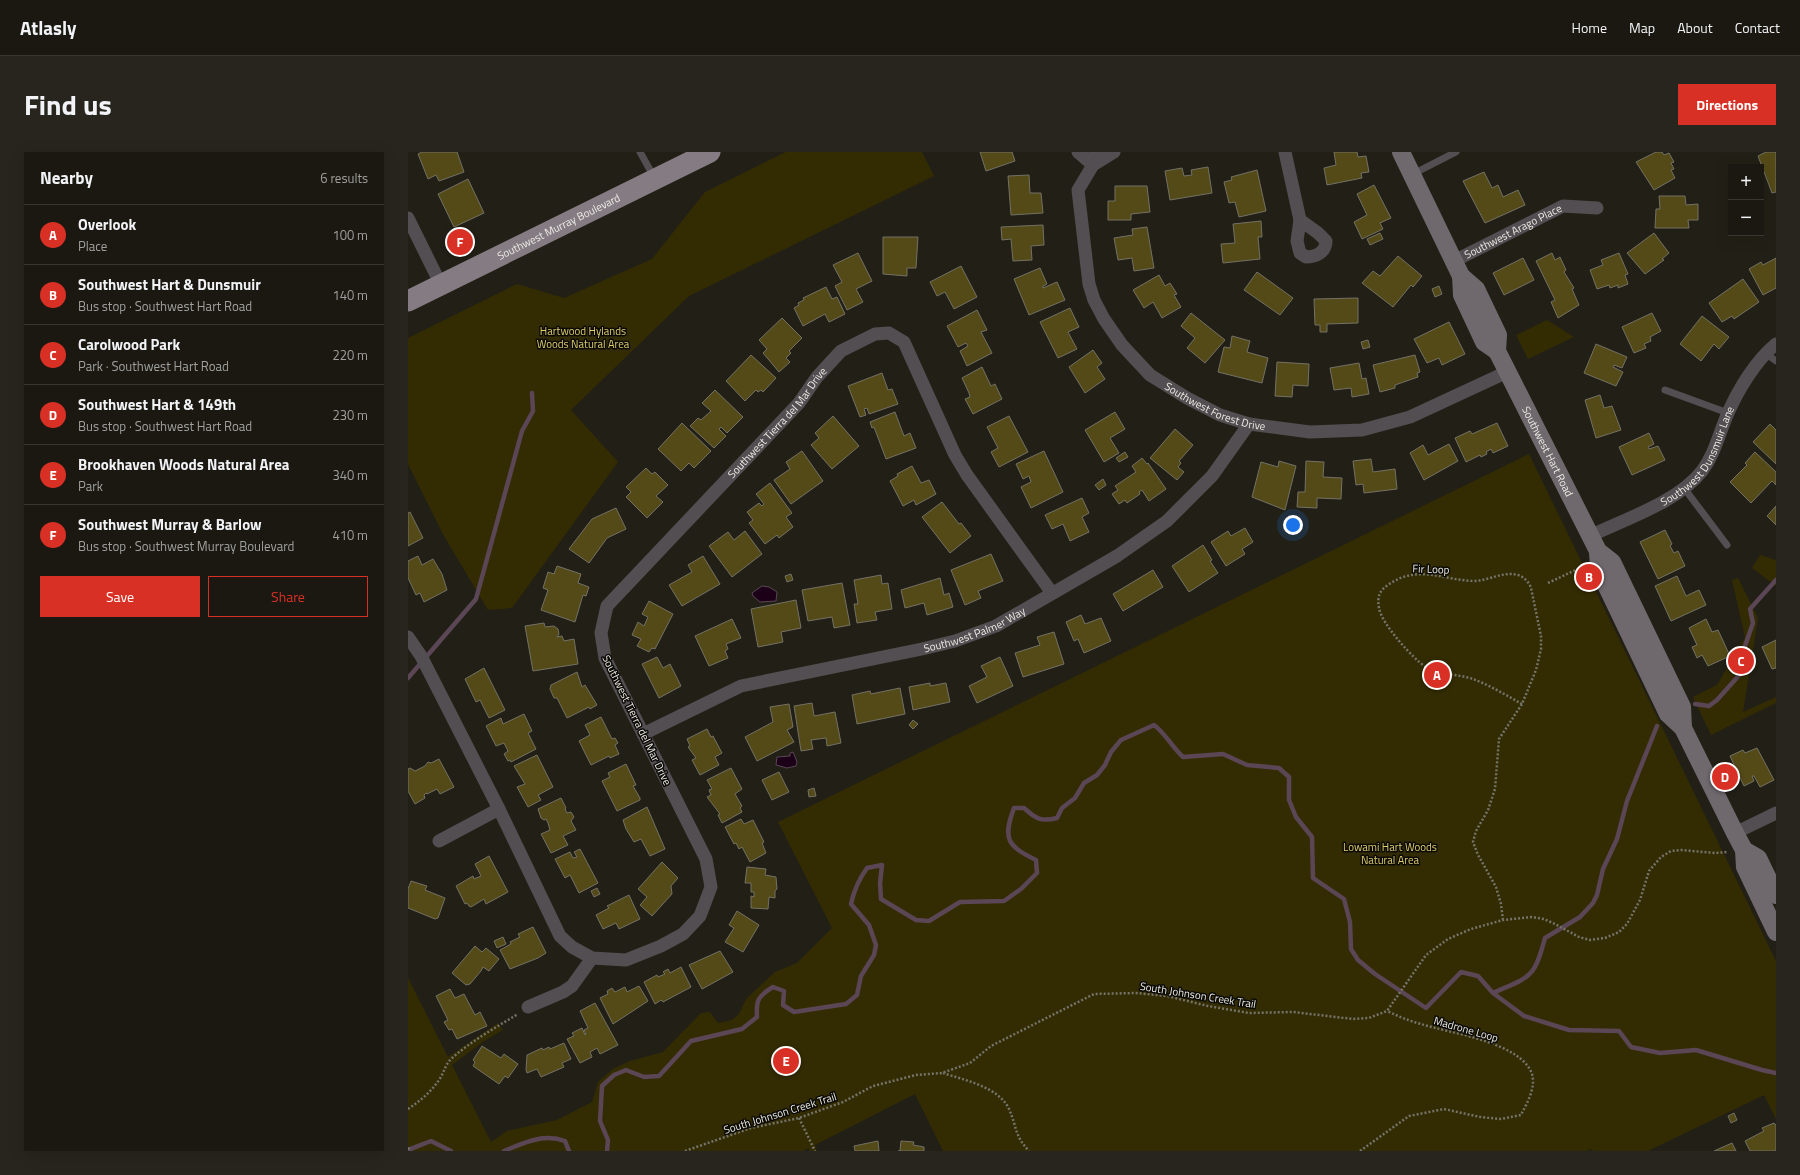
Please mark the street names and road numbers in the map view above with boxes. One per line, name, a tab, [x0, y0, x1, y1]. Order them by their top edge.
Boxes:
street label: Southwest Murray Boulevard	[494, 189, 623, 264]
street label: Southwest Arago Place	[1461, 200, 1565, 263]
street label: Southwest Tierra del Mar Drive	[724, 363, 831, 482]
street label: Southwest Forest Drive	[1162, 378, 1267, 434]
street label: Southwest Hart Road	[1518, 403, 1577, 500]
street label: Southwest Dunsmuir Lane	[1657, 403, 1738, 510]
street label: Fir Loop	[1412, 560, 1450, 578]
street label: Southwest Palmer Way	[922, 602, 1029, 656]
street label: Southwest Tierra del Mar Drive	[598, 652, 676, 788]
street label: South Johnson Creek Trail	[1139, 978, 1257, 1012]
street label: Madrone Loop	[1432, 1012, 1500, 1046]
street label: South Johnson Creek Trail	[722, 1088, 838, 1138]

